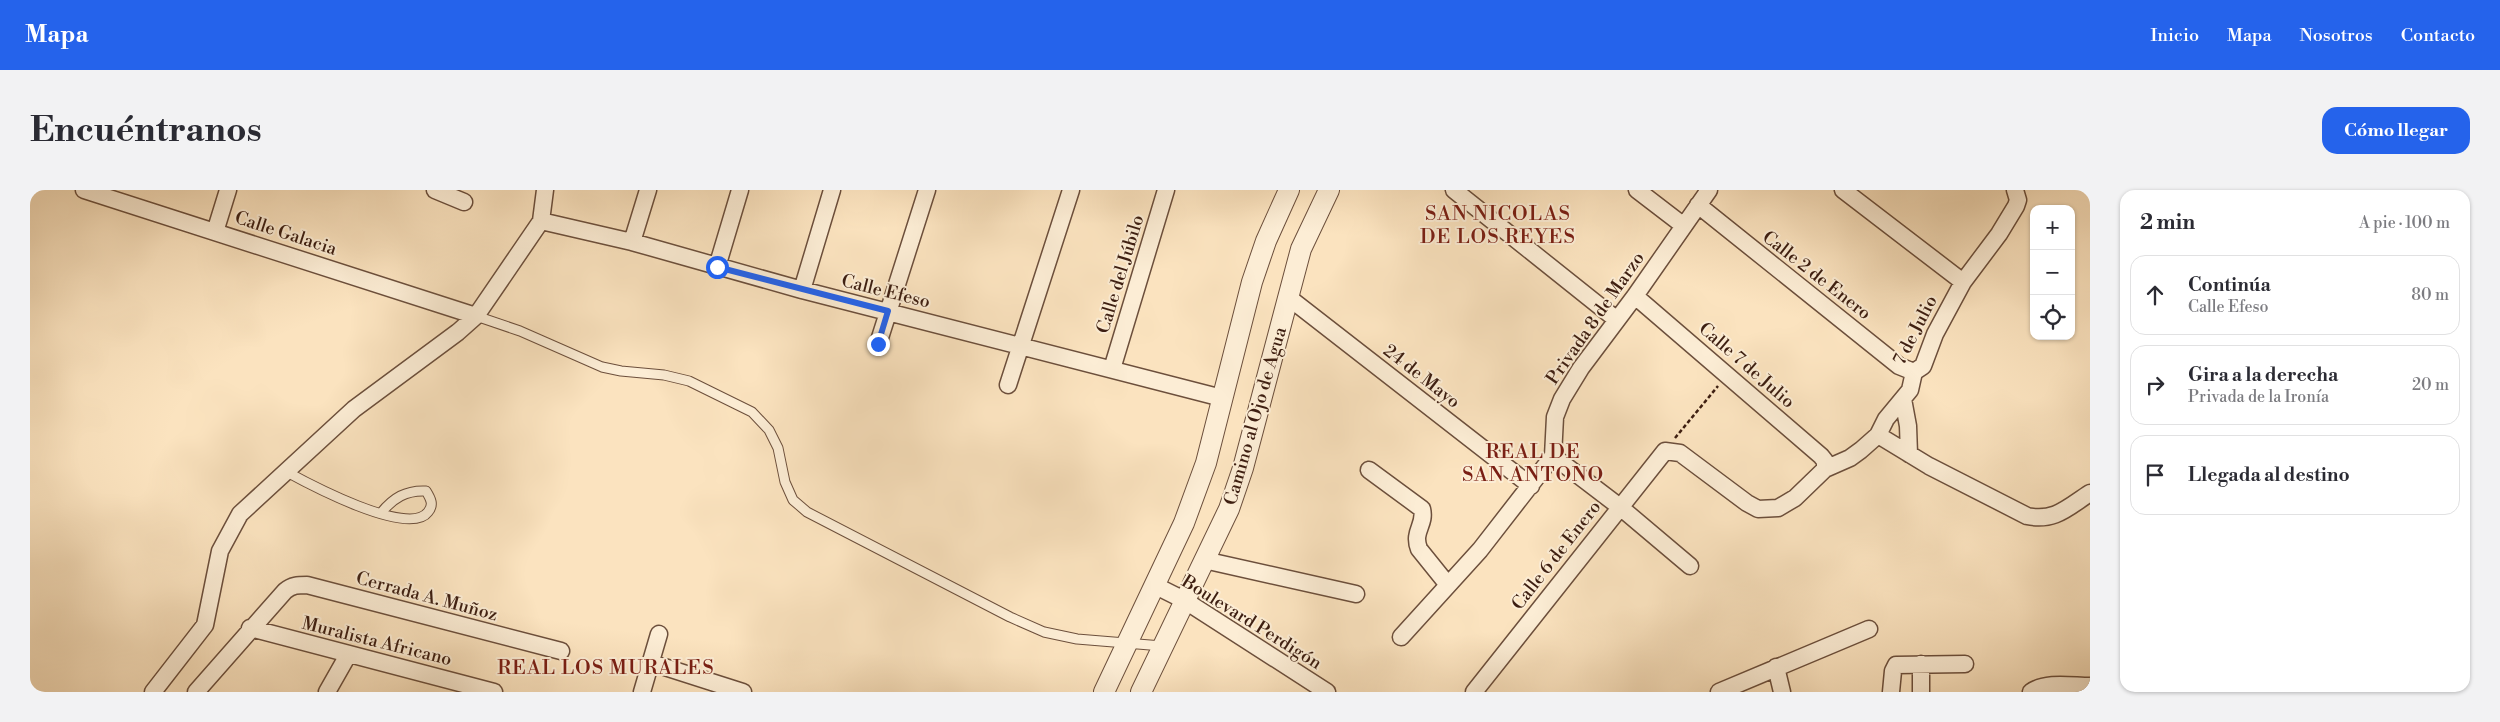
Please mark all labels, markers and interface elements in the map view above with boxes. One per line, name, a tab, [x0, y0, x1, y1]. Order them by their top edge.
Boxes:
text: Mapa	[25, 20, 88, 50]
text: Inicio	[2150, 24, 2199, 47]
text: Mapa	[2227, 24, 2272, 47]
text: Nosotros	[2300, 24, 2373, 47]
text: Contacto	[2401, 24, 2475, 47]
button: Cómo llegar	[2322, 107, 2470, 154]
text: Encuéntranos	[30, 109, 262, 152]
district label: SAN NICOLAS DE LOS REYES	[1420, 202, 1576, 250]
map controls	[2030, 205, 2075, 340]
button: +	[2030, 205, 2075, 250]
street label: Calle Galacia	[232, 206, 341, 261]
text: 2 min	[2140, 210, 2195, 236]
street label: Calle del Júbilo	[1092, 212, 1149, 336]
text: A pie · 100 m	[2359, 213, 2450, 233]
street label: Calle 2 de Enero	[1758, 226, 1876, 325]
street label: Privada 8 de Marzo	[1541, 247, 1650, 389]
button: −	[2030, 250, 2075, 295]
route start	[706, 256, 729, 279]
street label: Calle Efeso	[839, 269, 933, 314]
text: Continúa	[2188, 273, 2271, 297]
icon: ahead	[2141, 281, 2169, 309]
text: 80 m	[2411, 285, 2449, 305]
street label: 7 de Julio	[1888, 292, 1943, 369]
button: locate	[2030, 295, 2075, 340]
text: Calle Efeso	[2188, 297, 2269, 317]
street label: Calle 7 de Julio	[1694, 317, 1800, 413]
street label: Camino al Ojo de Agua	[1219, 324, 1292, 508]
route end	[867, 333, 890, 356]
street label: 24 de Mayo	[1379, 339, 1465, 414]
text: Gira a la derecha	[2188, 363, 2338, 387]
icon: right	[2141, 371, 2169, 399]
text: 20 m	[2412, 375, 2449, 395]
text: Privada de la Ironía	[2188, 387, 2329, 407]
district label: REAL DE SAN ANTONO	[1462, 440, 1604, 488]
icon: arrive	[2141, 461, 2169, 489]
text: Llegada al destino	[2188, 463, 2350, 487]
street label: Calle 6 de Enero	[1507, 496, 1606, 615]
street label: Cerrada A. Muñoz	[354, 567, 500, 626]
street label: Boulevard Perdigón	[1176, 569, 1326, 675]
street label: Muralista Africano	[300, 612, 454, 671]
district label: REAL LOS MURALES	[497, 656, 715, 681]

